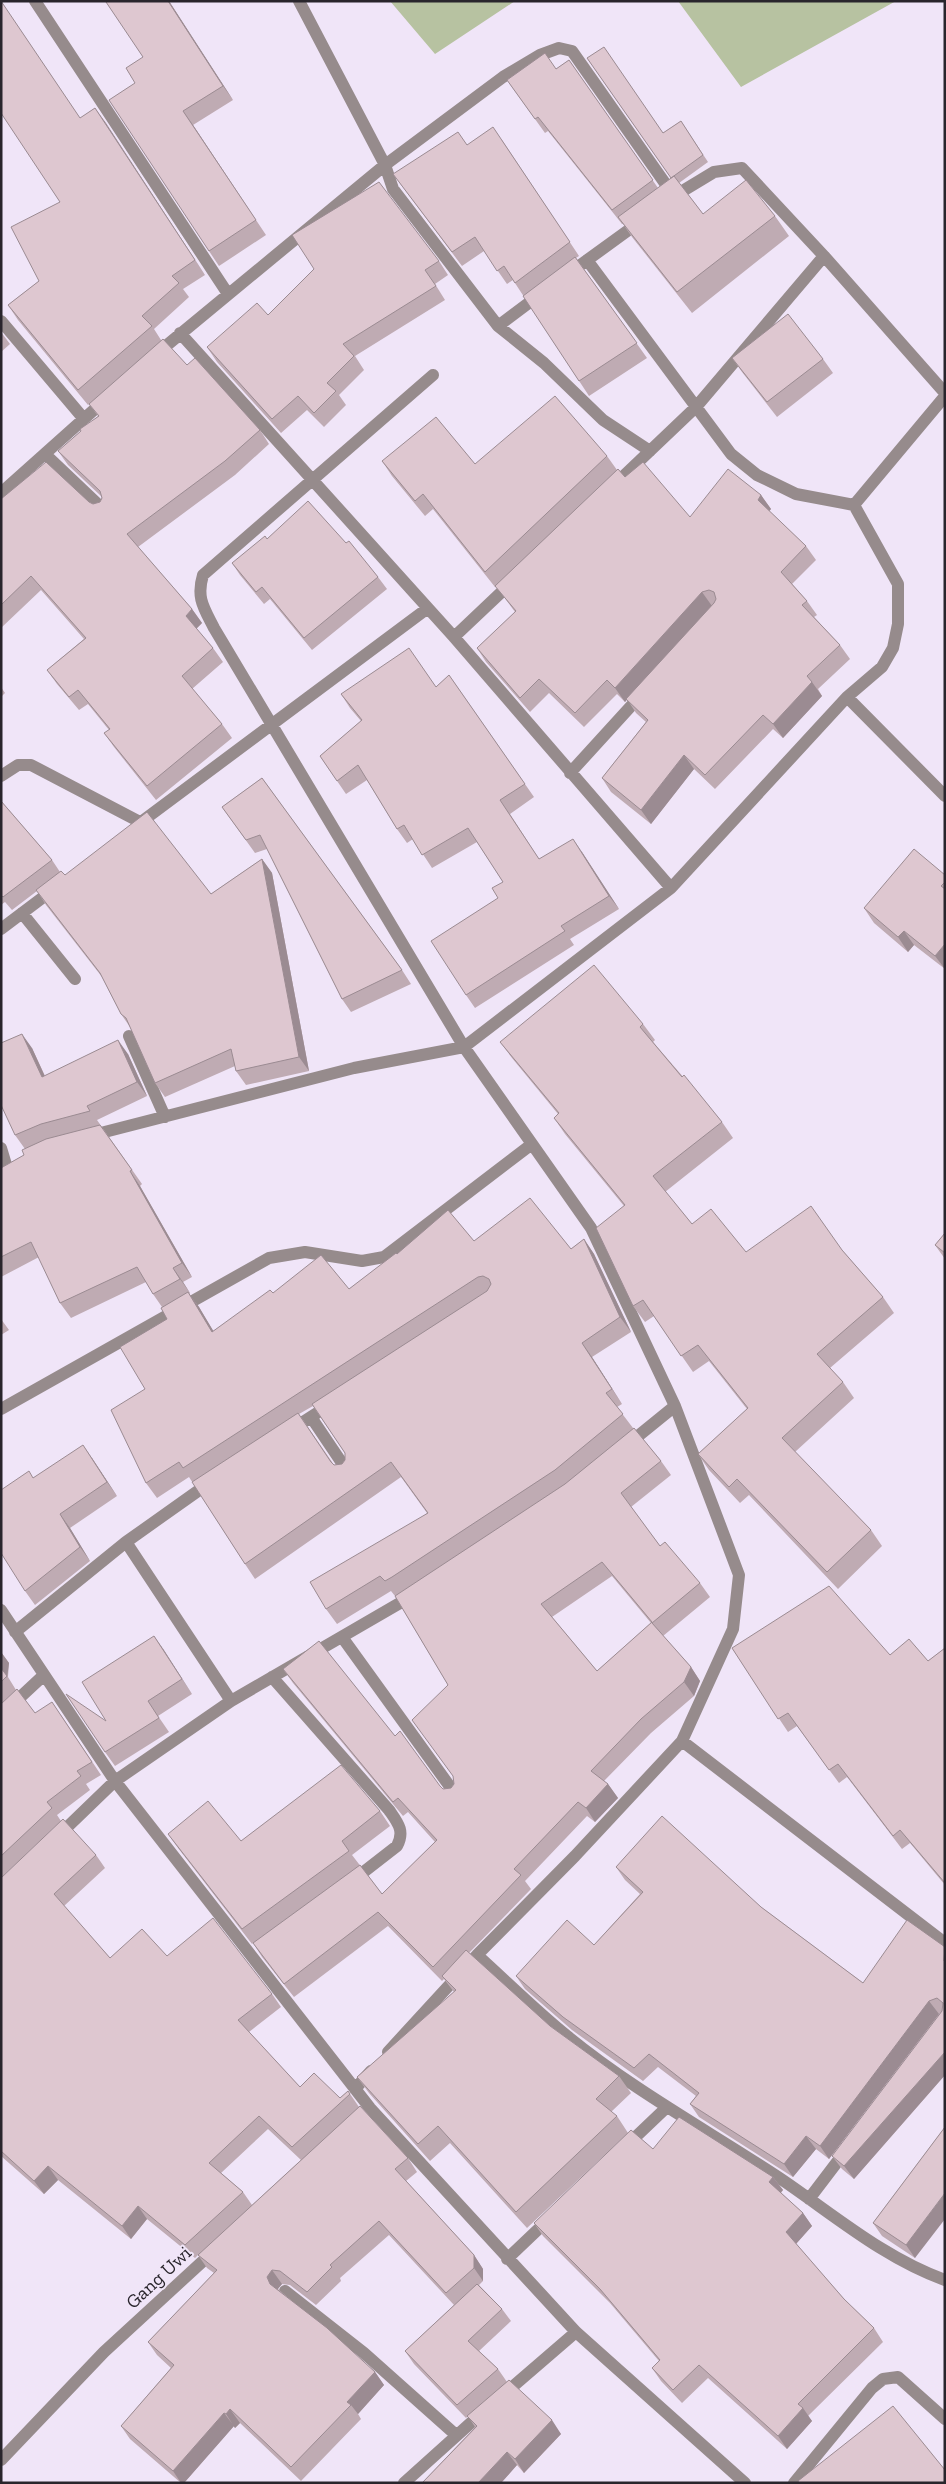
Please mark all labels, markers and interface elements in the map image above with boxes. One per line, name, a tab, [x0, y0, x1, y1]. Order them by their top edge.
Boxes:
street label: Gang Uwi	[121, 2241, 196, 2313]

